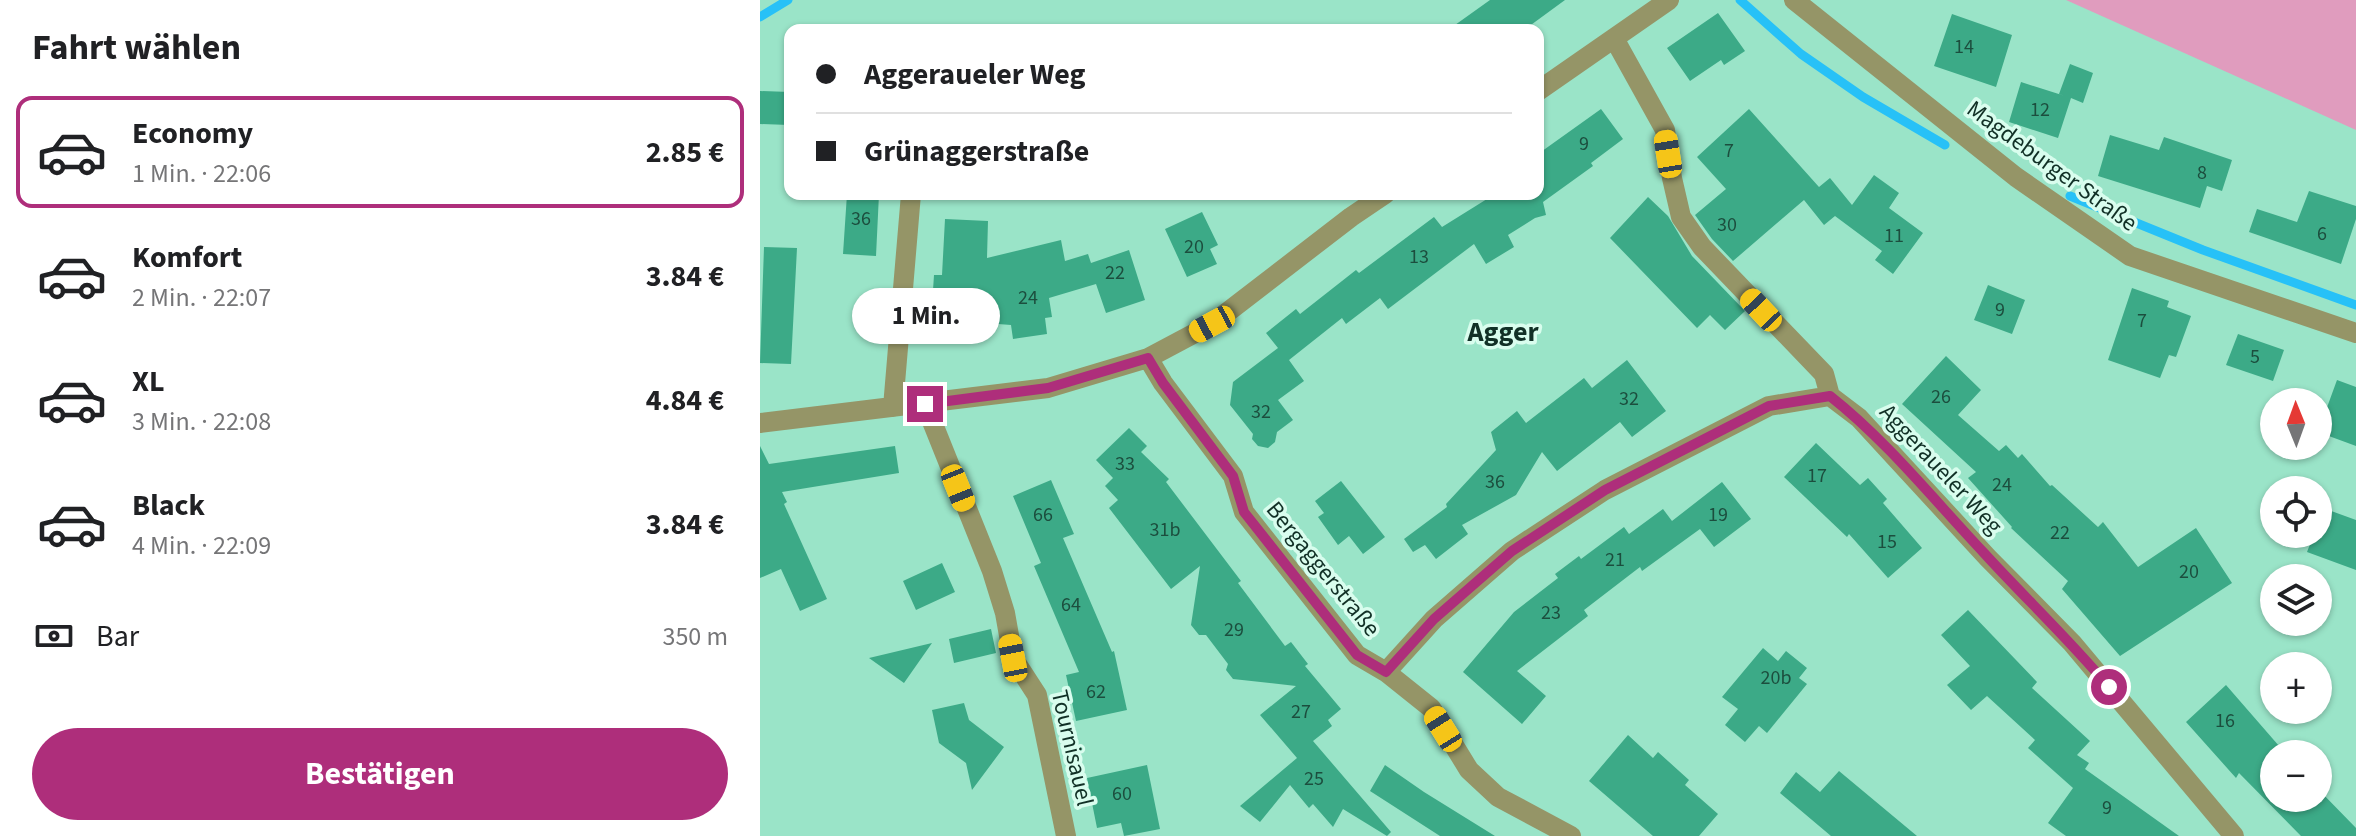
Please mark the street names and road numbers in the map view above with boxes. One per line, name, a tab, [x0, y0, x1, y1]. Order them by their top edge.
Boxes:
street label: Magdeburger Straße	[1959, 92, 2145, 240]
street label: Aggeraueler Weg	[1871, 396, 2011, 542]
street label: Bergaggerstraße	[1257, 494, 1389, 644]
street label: Tournisauel	[1042, 687, 1102, 809]

